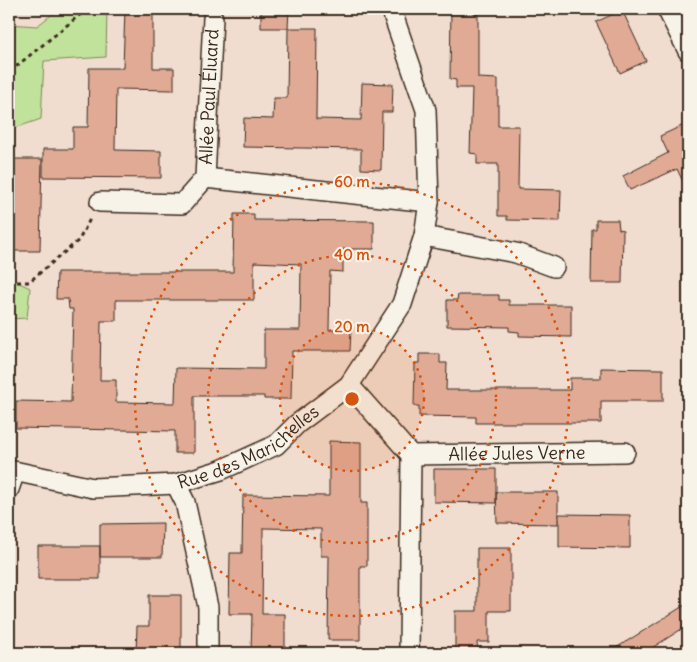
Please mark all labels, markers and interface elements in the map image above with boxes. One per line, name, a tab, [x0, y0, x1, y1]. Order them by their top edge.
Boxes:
street label: Allée Paul Éluard	[194, 28, 223, 165]
text: 60 m	[334, 172, 370, 191]
text: 40 m	[334, 245, 370, 264]
text: 20 m	[335, 317, 369, 336]
centre of rings	[343, 390, 361, 408]
street label: Rue des Marichelles	[174, 400, 323, 494]
street label: Allée Jules Verne	[448, 441, 586, 465]

